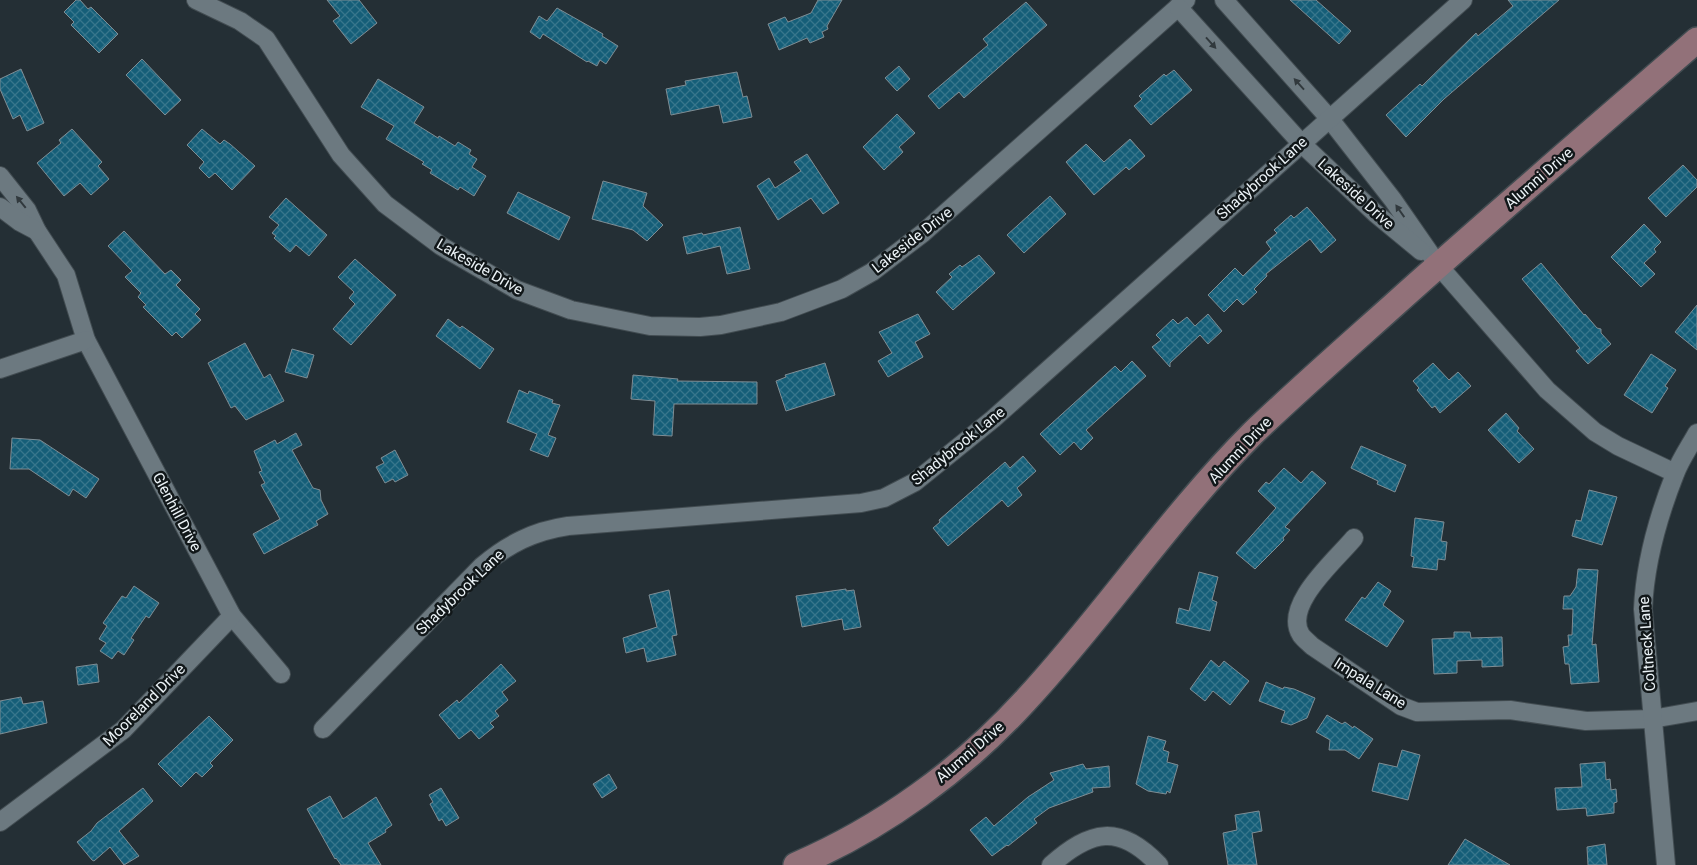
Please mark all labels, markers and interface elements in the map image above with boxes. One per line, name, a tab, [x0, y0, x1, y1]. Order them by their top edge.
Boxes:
one-way arrow	[1205, 37, 1217, 49]
one-way arrow	[1293, 79, 1305, 91]
street label: Shadybrook Lane	[1213, 133, 1311, 223]
street label: Alumni Drive	[1501, 144, 1577, 212]
street label: Lakeside Drive	[1314, 155, 1398, 233]
one-way arrow	[15, 196, 26, 209]
street label: Lakeside Drive	[868, 203, 956, 277]
one-way arrow	[1395, 204, 1405, 218]
street label: Lakeside Drive	[434, 235, 526, 299]
street label: Shadybrook Lane	[908, 403, 1008, 489]
street label: Alumni Drive	[1205, 413, 1275, 487]
street label: Glenhill Drive	[149, 469, 205, 555]
street label: Shadybrook Lane	[412, 546, 508, 638]
street label: Coltneck Lane	[1635, 596, 1659, 692]
street label: Impala Lane	[1331, 654, 1409, 712]
street label: Mooreland Drive	[99, 660, 189, 750]
street label: Alumni Drive	[932, 718, 1008, 786]

